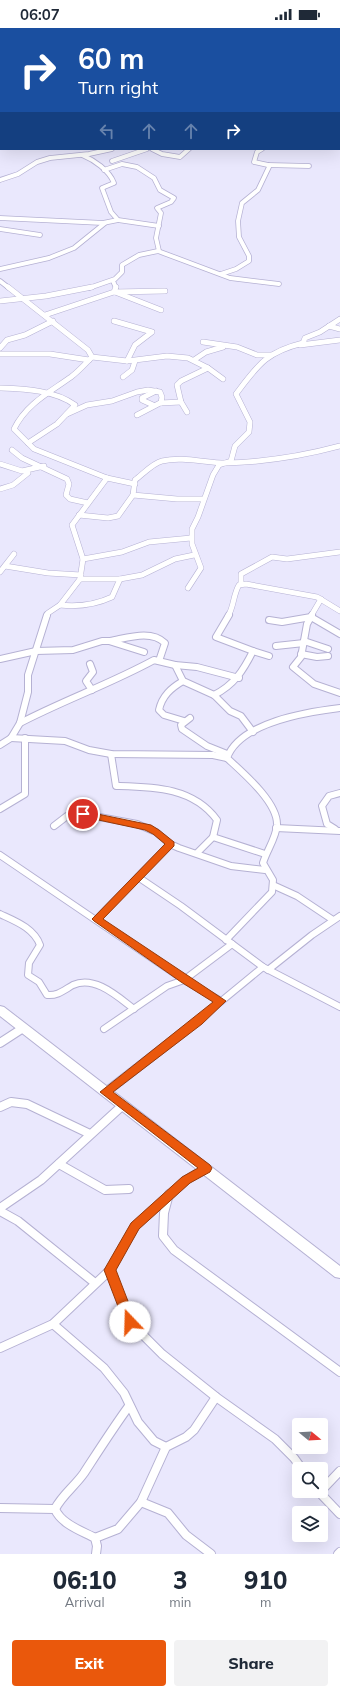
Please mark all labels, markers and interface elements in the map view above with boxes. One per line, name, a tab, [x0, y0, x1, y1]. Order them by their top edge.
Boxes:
text: 06:07	[20, 5, 60, 24]
text: 60 m	[78, 41, 144, 76]
icon: right	[12, 44, 64, 96]
text: Turn right	[78, 76, 158, 99]
icon: left	[96, 120, 118, 142]
icon: ahead	[138, 120, 160, 142]
icon: ahead	[180, 120, 202, 142]
icon: right	[222, 120, 244, 142]
pin	[66, 797, 100, 831]
icon: arrive	[72, 803, 94, 825]
position arrow	[109, 1301, 151, 1343]
north arrow	[292, 1418, 328, 1454]
map controls	[292, 1418, 328, 1542]
button: search	[292, 1462, 328, 1498]
button: layers	[292, 1506, 328, 1542]
text: 06:10	[53, 1565, 117, 1595]
text: 3	[173, 1565, 188, 1595]
text: 910	[244, 1565, 287, 1595]
text: Arrival	[65, 1594, 105, 1610]
text: min	[169, 1594, 191, 1610]
text: m	[260, 1594, 271, 1610]
button: Exit	[12, 1640, 166, 1686]
button: Share	[174, 1640, 328, 1686]

